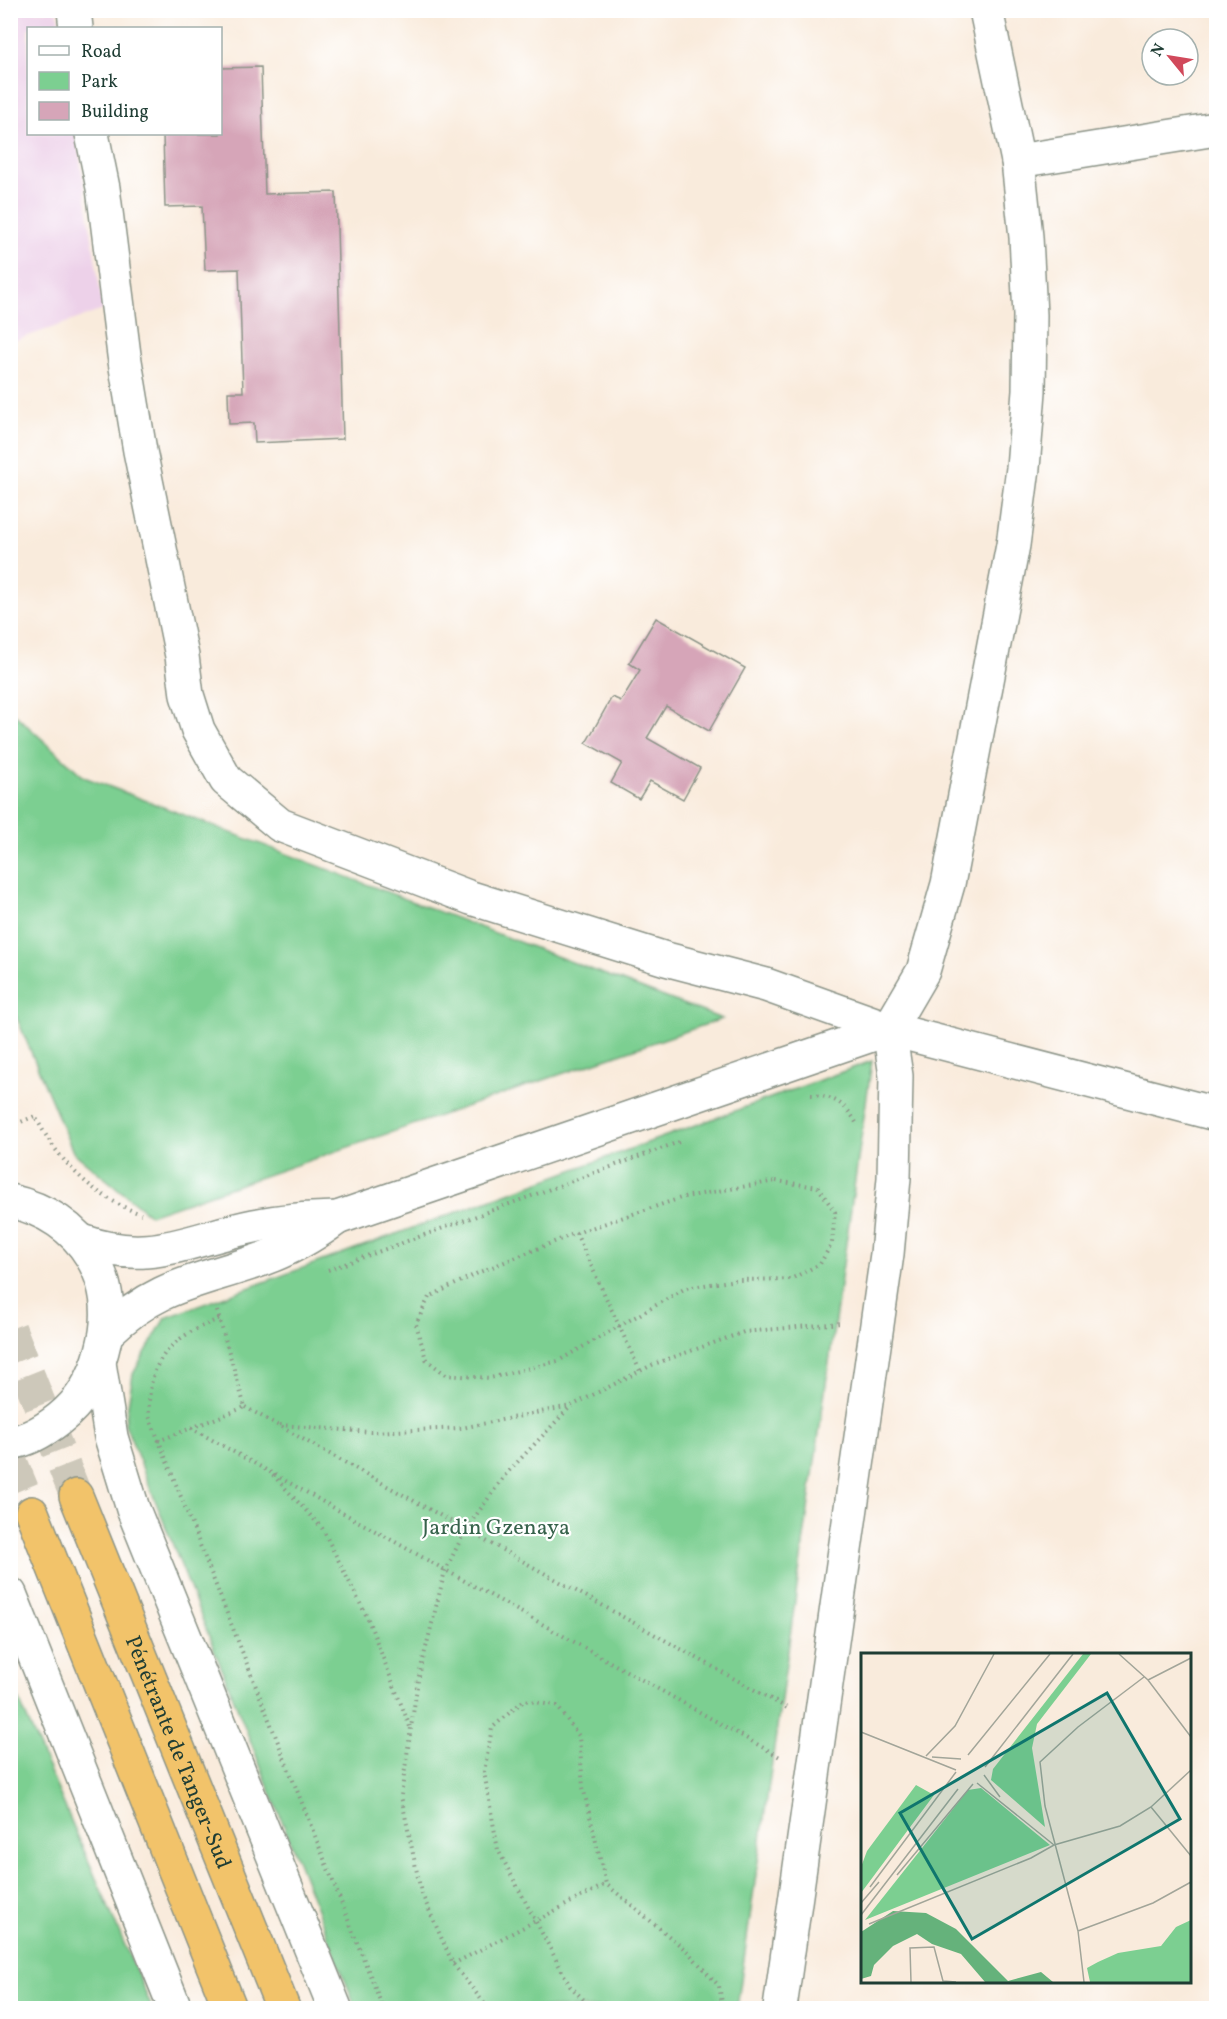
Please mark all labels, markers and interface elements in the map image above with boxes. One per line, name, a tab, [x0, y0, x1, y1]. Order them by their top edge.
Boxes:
legend	[27, 27, 222, 135]
north arrow	[1140, 27, 1200, 87]
text: Road	[81, 40, 122, 65]
text: N	[1146, 40, 1171, 61]
text: Park	[81, 70, 118, 95]
text: Building	[81, 100, 149, 125]
park label: Jardin Gzenaya	[422, 1513, 570, 1544]
street label: Pénétrante de Tanger-Sud	[116, 1631, 238, 1874]
inset map	[861, 1653, 1191, 1983]

